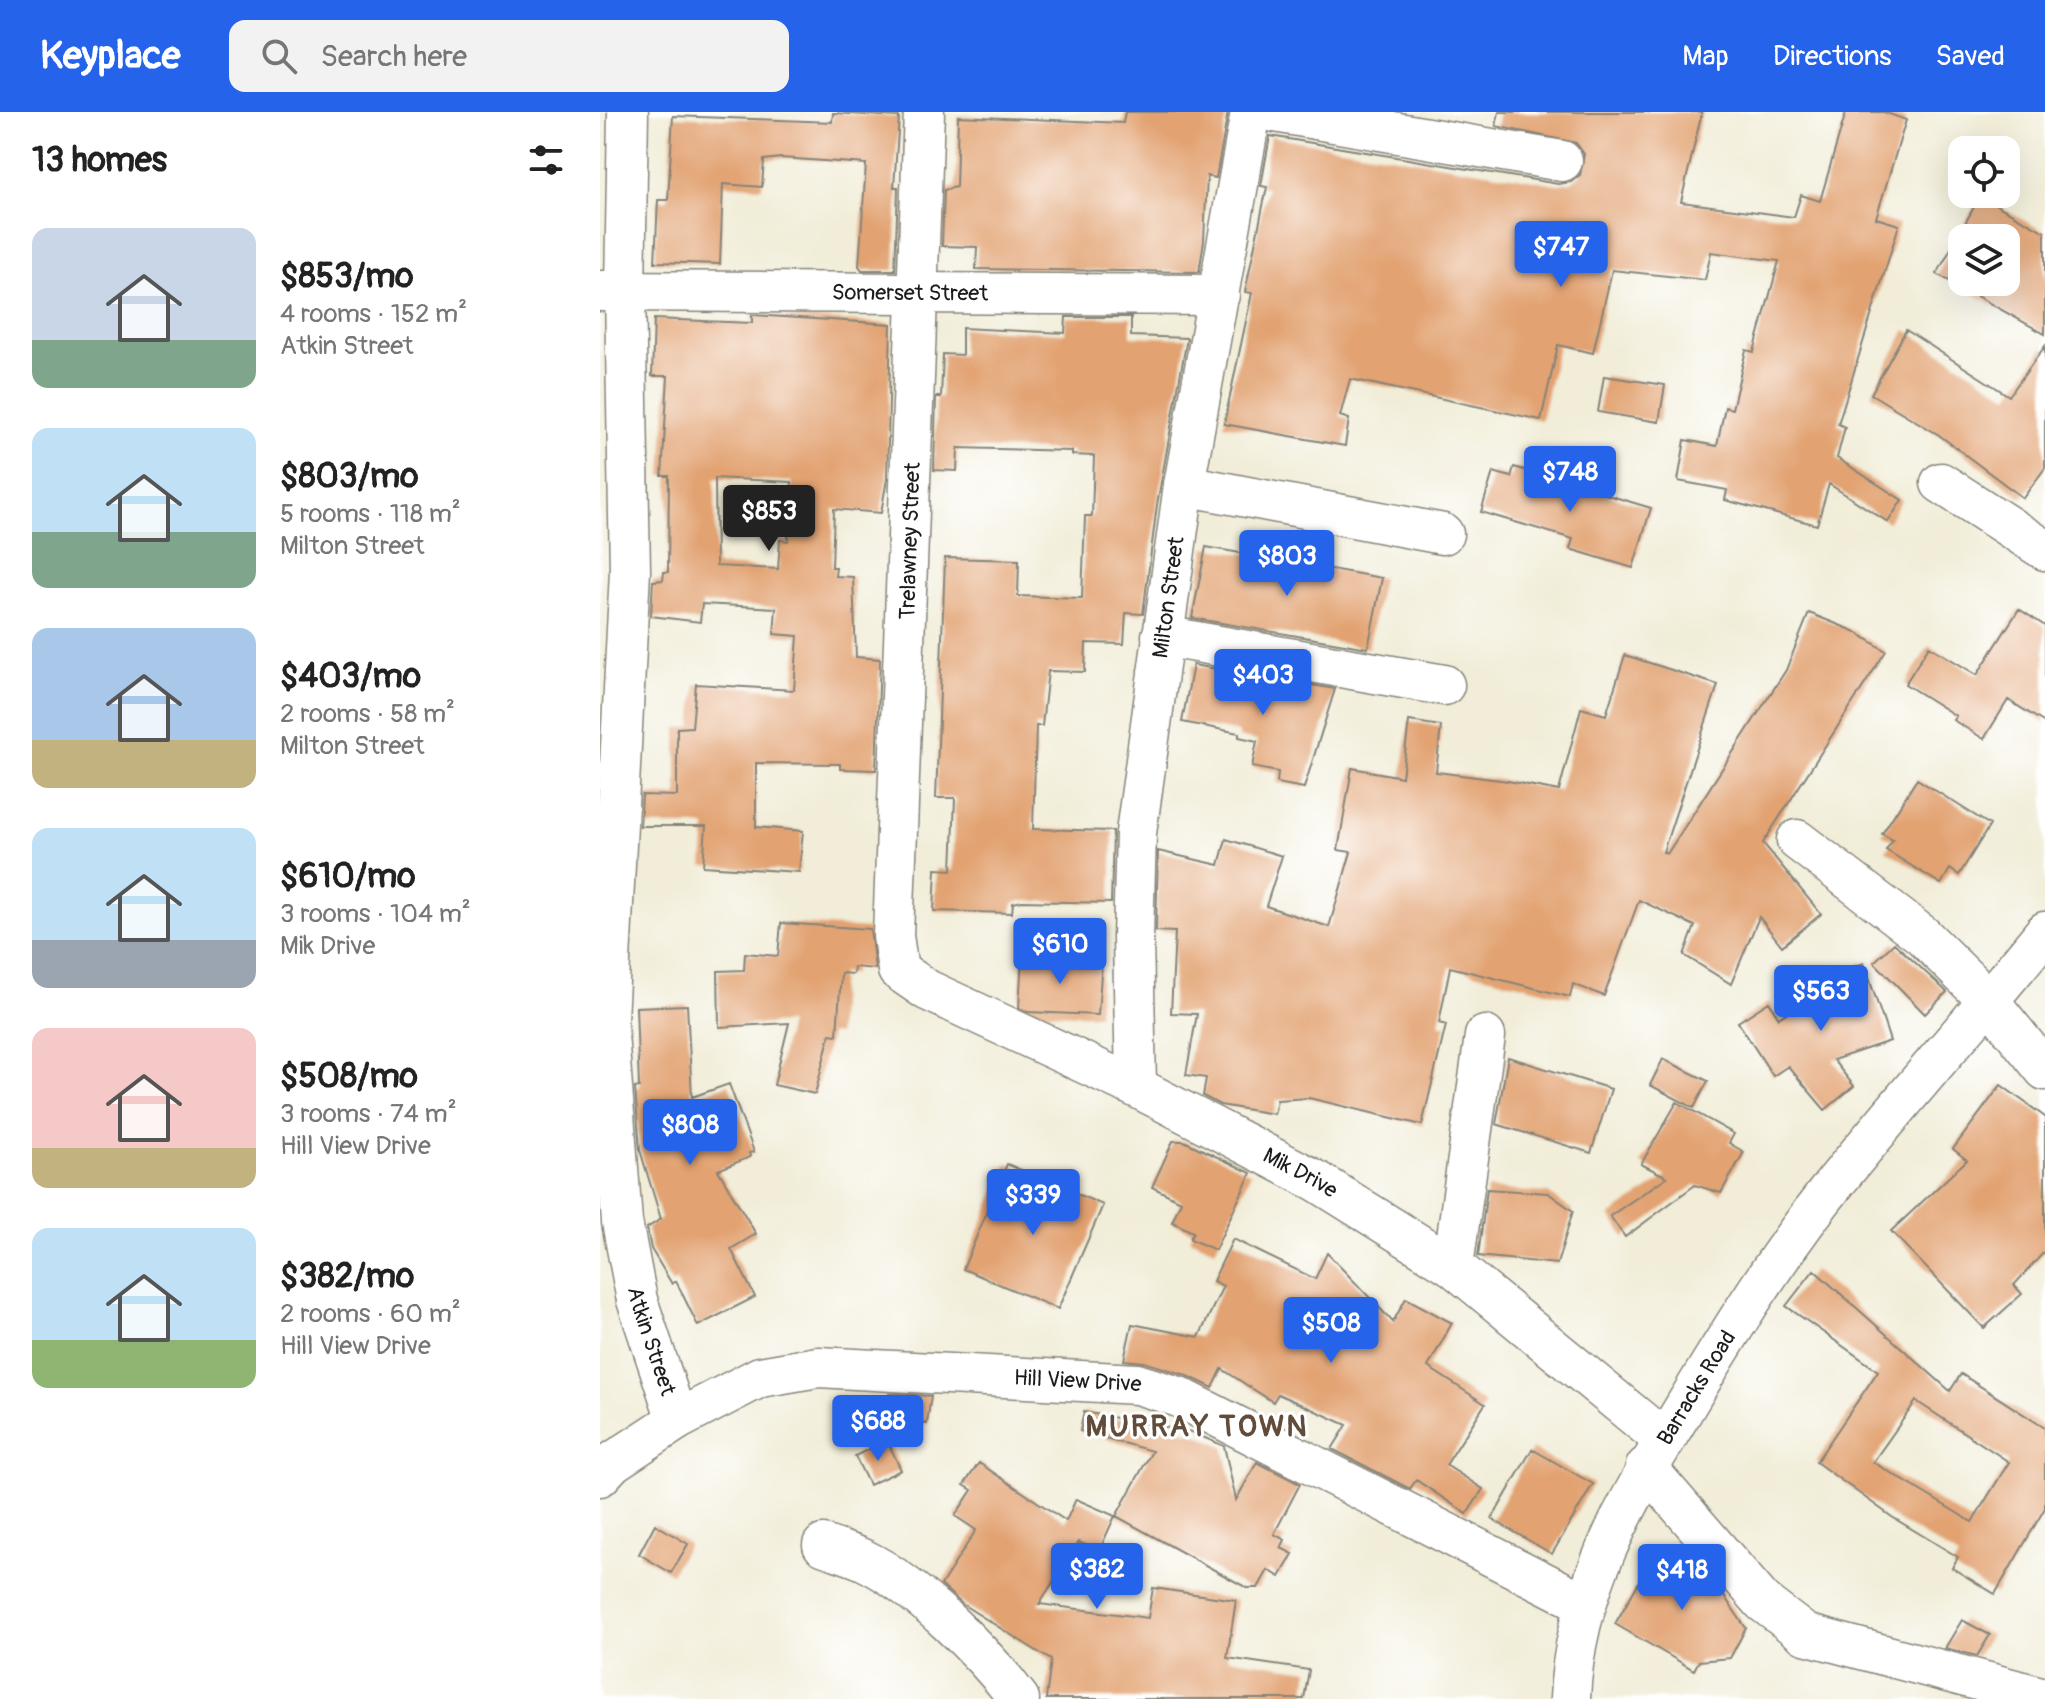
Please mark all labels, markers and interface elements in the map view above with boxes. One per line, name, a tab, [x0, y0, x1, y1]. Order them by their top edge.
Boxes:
search box	[229, 20, 789, 92]
text: Keyplace	[40, 32, 181, 80]
icon: search	[257, 34, 301, 78]
text: Search here	[321, 38, 467, 75]
text: Map	[1682, 39, 1729, 74]
text: Directions	[1773, 39, 1892, 74]
text: Saved	[1936, 39, 2005, 74]
map controls	[1948, 136, 2020, 296]
button: locate	[1948, 136, 2020, 208]
icon: filters	[524, 138, 568, 182]
text: 13 homes	[32, 139, 167, 182]
pin: $747	[1514, 221, 1608, 289]
button: layers	[1948, 224, 2020, 296]
text: $747	[1533, 231, 1589, 263]
text: $853/mo	[280, 255, 414, 298]
icon: home	[96, 260, 192, 356]
street label: Somerset Street	[832, 278, 988, 308]
text: 4 rooms · 152 m²	[280, 298, 467, 330]
text: Atkin Street	[280, 330, 413, 362]
pin: $748	[1523, 446, 1617, 514]
text: $803/mo	[280, 455, 418, 498]
text: $748	[1542, 456, 1598, 488]
icon: home	[96, 460, 192, 556]
street label: Trelawney Street	[893, 462, 927, 620]
pin: $853	[722, 485, 816, 553]
text: $853	[741, 495, 797, 527]
text: 5 rooms · 118 m²	[280, 498, 461, 530]
text: Milton Street	[280, 530, 425, 562]
pin: $803	[1240, 530, 1334, 598]
street label: Milton Street	[1146, 535, 1191, 660]
text: $803	[1257, 540, 1317, 572]
pin: $403	[1216, 649, 1310, 717]
text: $403/mo	[280, 655, 421, 698]
text: $403	[1232, 659, 1294, 691]
icon: home	[96, 660, 192, 756]
text: 2 rooms · 58 m²	[280, 698, 455, 730]
text: Milton Street	[280, 730, 425, 762]
text: $610/mo	[280, 855, 415, 898]
icon: home	[96, 860, 192, 956]
text: 3 rooms · 104 m²	[280, 898, 471, 930]
pin: $610	[1013, 918, 1107, 986]
text: $610	[1031, 928, 1089, 960]
text: Mik Drive	[280, 930, 375, 962]
pin: $563	[1774, 965, 1868, 1033]
text: $563	[1792, 975, 1850, 1007]
text: $508/mo	[280, 1055, 418, 1098]
icon: home	[96, 1060, 192, 1156]
text: 3 rooms · 74 m²	[280, 1098, 457, 1130]
pin: $808	[643, 1099, 737, 1167]
text: $808	[661, 1109, 719, 1141]
text: Hill View Drive	[280, 1130, 431, 1162]
street label: Mik Drive	[1258, 1141, 1343, 1205]
pin: $339	[986, 1169, 1080, 1237]
text: $339	[1005, 1179, 1061, 1211]
text: $382/mo	[280, 1255, 414, 1298]
icon: home	[96, 1260, 192, 1356]
street label: Atkin Street	[621, 1284, 682, 1399]
pin: $508	[1284, 1297, 1378, 1365]
text: 2 rooms · 60 m²	[280, 1298, 461, 1330]
text: $508	[1301, 1307, 1361, 1339]
street label: Barracks Road	[1651, 1325, 1742, 1450]
text: Hill View Drive	[280, 1330, 431, 1362]
street label: Hill View Drive	[1013, 1363, 1142, 1398]
pin: $688	[831, 1395, 925, 1463]
text: $688	[850, 1405, 906, 1437]
district label: MURRAY TOWN	[1085, 1408, 1309, 1445]
pin: $382	[1050, 1543, 1144, 1611]
pin: $418	[1635, 1544, 1729, 1612]
text: $382	[1069, 1553, 1125, 1585]
text: $418	[1656, 1554, 1708, 1586]

